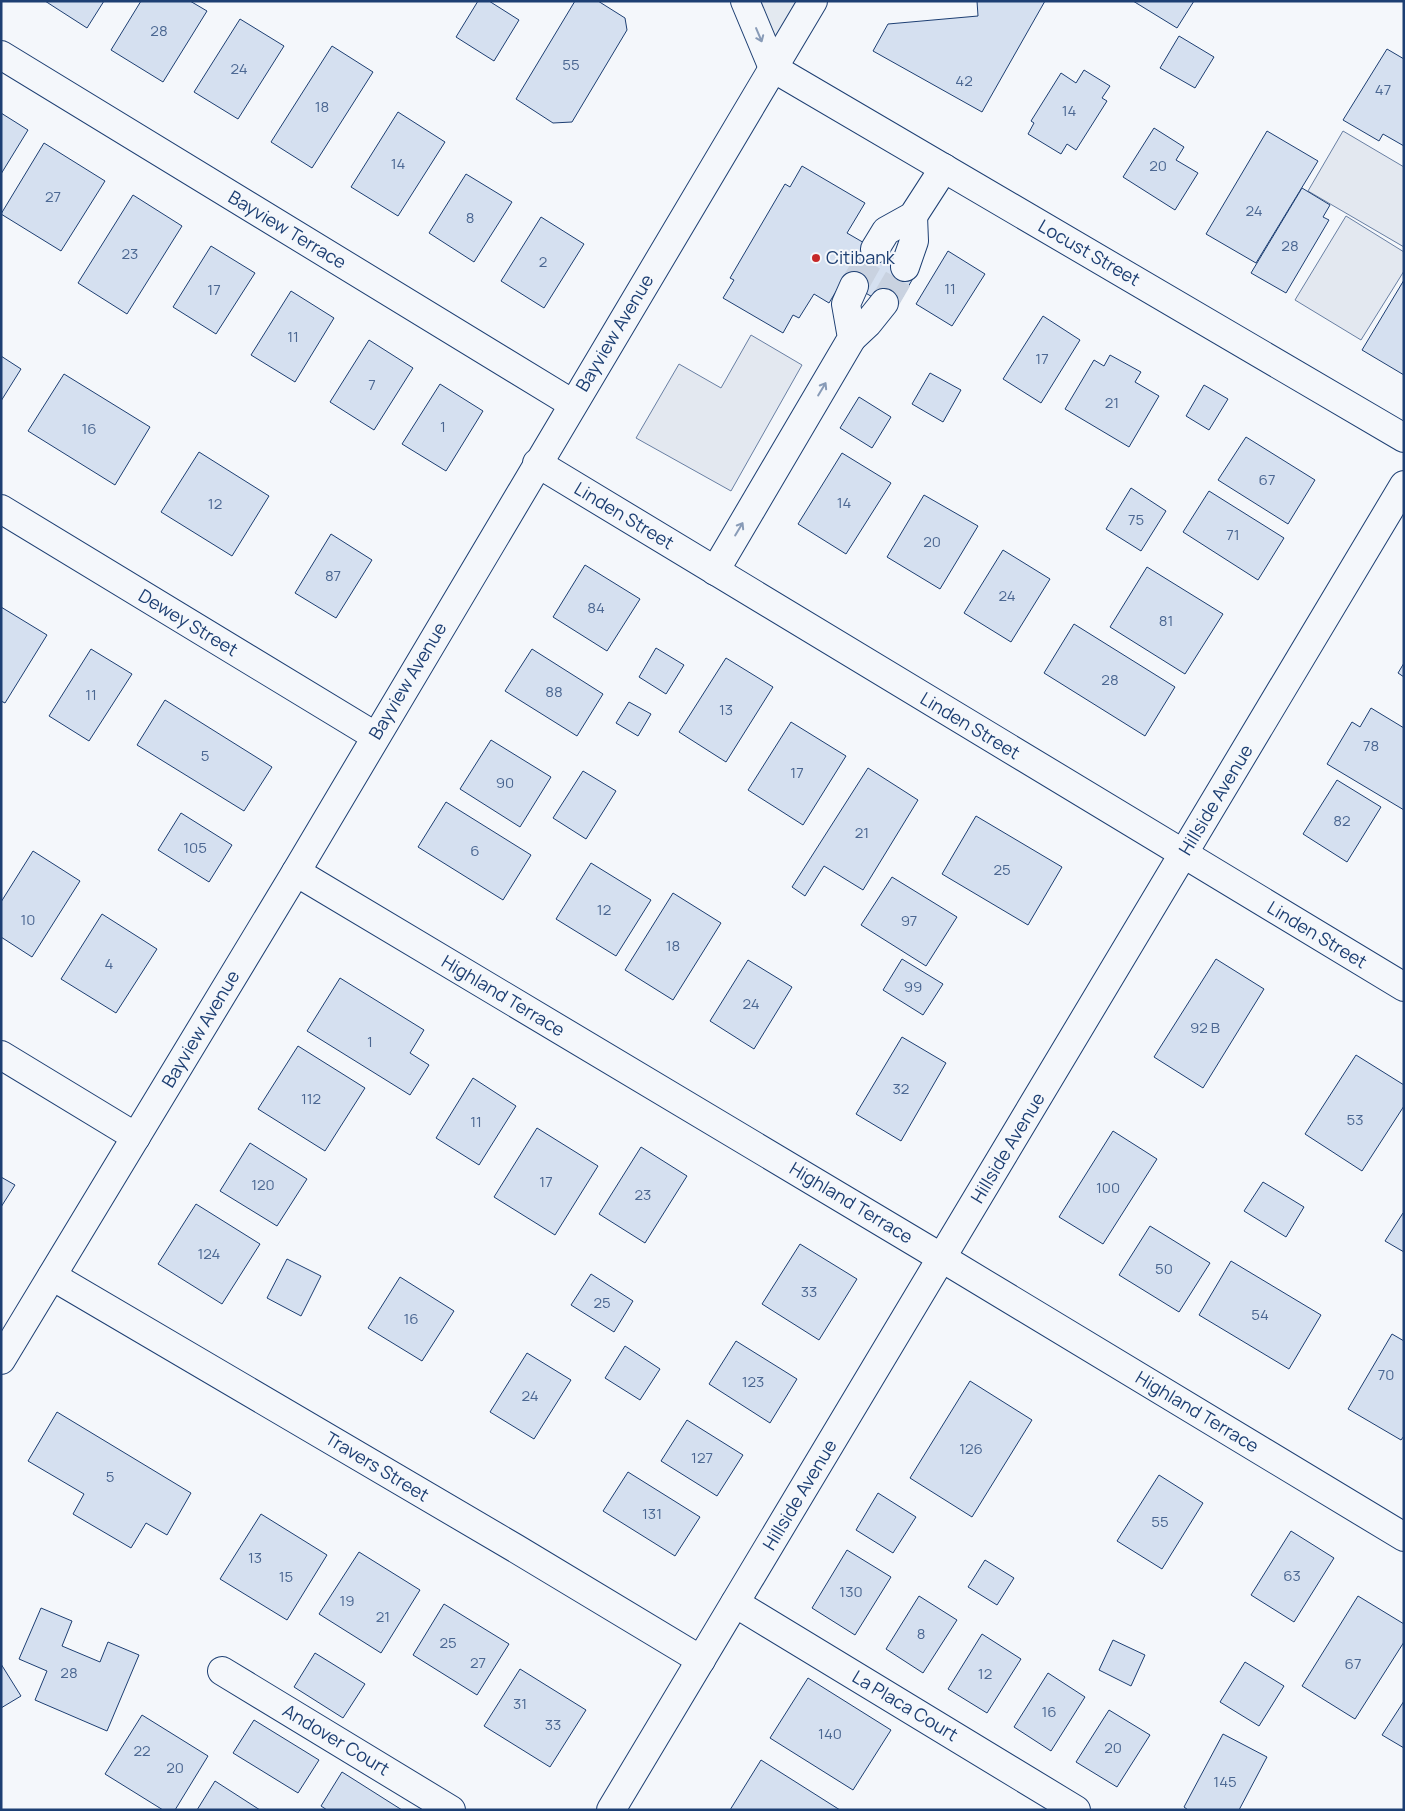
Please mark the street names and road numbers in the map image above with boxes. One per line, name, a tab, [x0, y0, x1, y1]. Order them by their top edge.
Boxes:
street label: Bayview Terrace	[224, 184, 351, 274]
street label: Locust Street	[1034, 213, 1145, 291]
street label: Bayview Avenue	[570, 269, 659, 395]
street label: Linden Street	[570, 476, 679, 554]
street label: Dewey Street	[134, 583, 243, 661]
street label: Bayview Avenue	[363, 617, 452, 743]
street label: Linden Street	[916, 686, 1025, 764]
street label: Hillside Avenue	[1173, 740, 1258, 859]
street label: Linden Street	[1263, 895, 1372, 973]
street label: Highland Terrace	[437, 949, 570, 1041]
street label: Bayview Avenue	[156, 965, 245, 1091]
street label: Hillside Avenue	[965, 1088, 1050, 1207]
street label: Highland Terrace	[785, 1156, 918, 1248]
street label: Highland Terrace	[1131, 1365, 1264, 1457]
street label: Travers Street	[321, 1426, 434, 1507]
street label: Hillside Avenue	[757, 1435, 842, 1554]
street label: La Placa Court	[848, 1664, 963, 1746]
street label: Andover Court	[279, 1698, 394, 1780]

